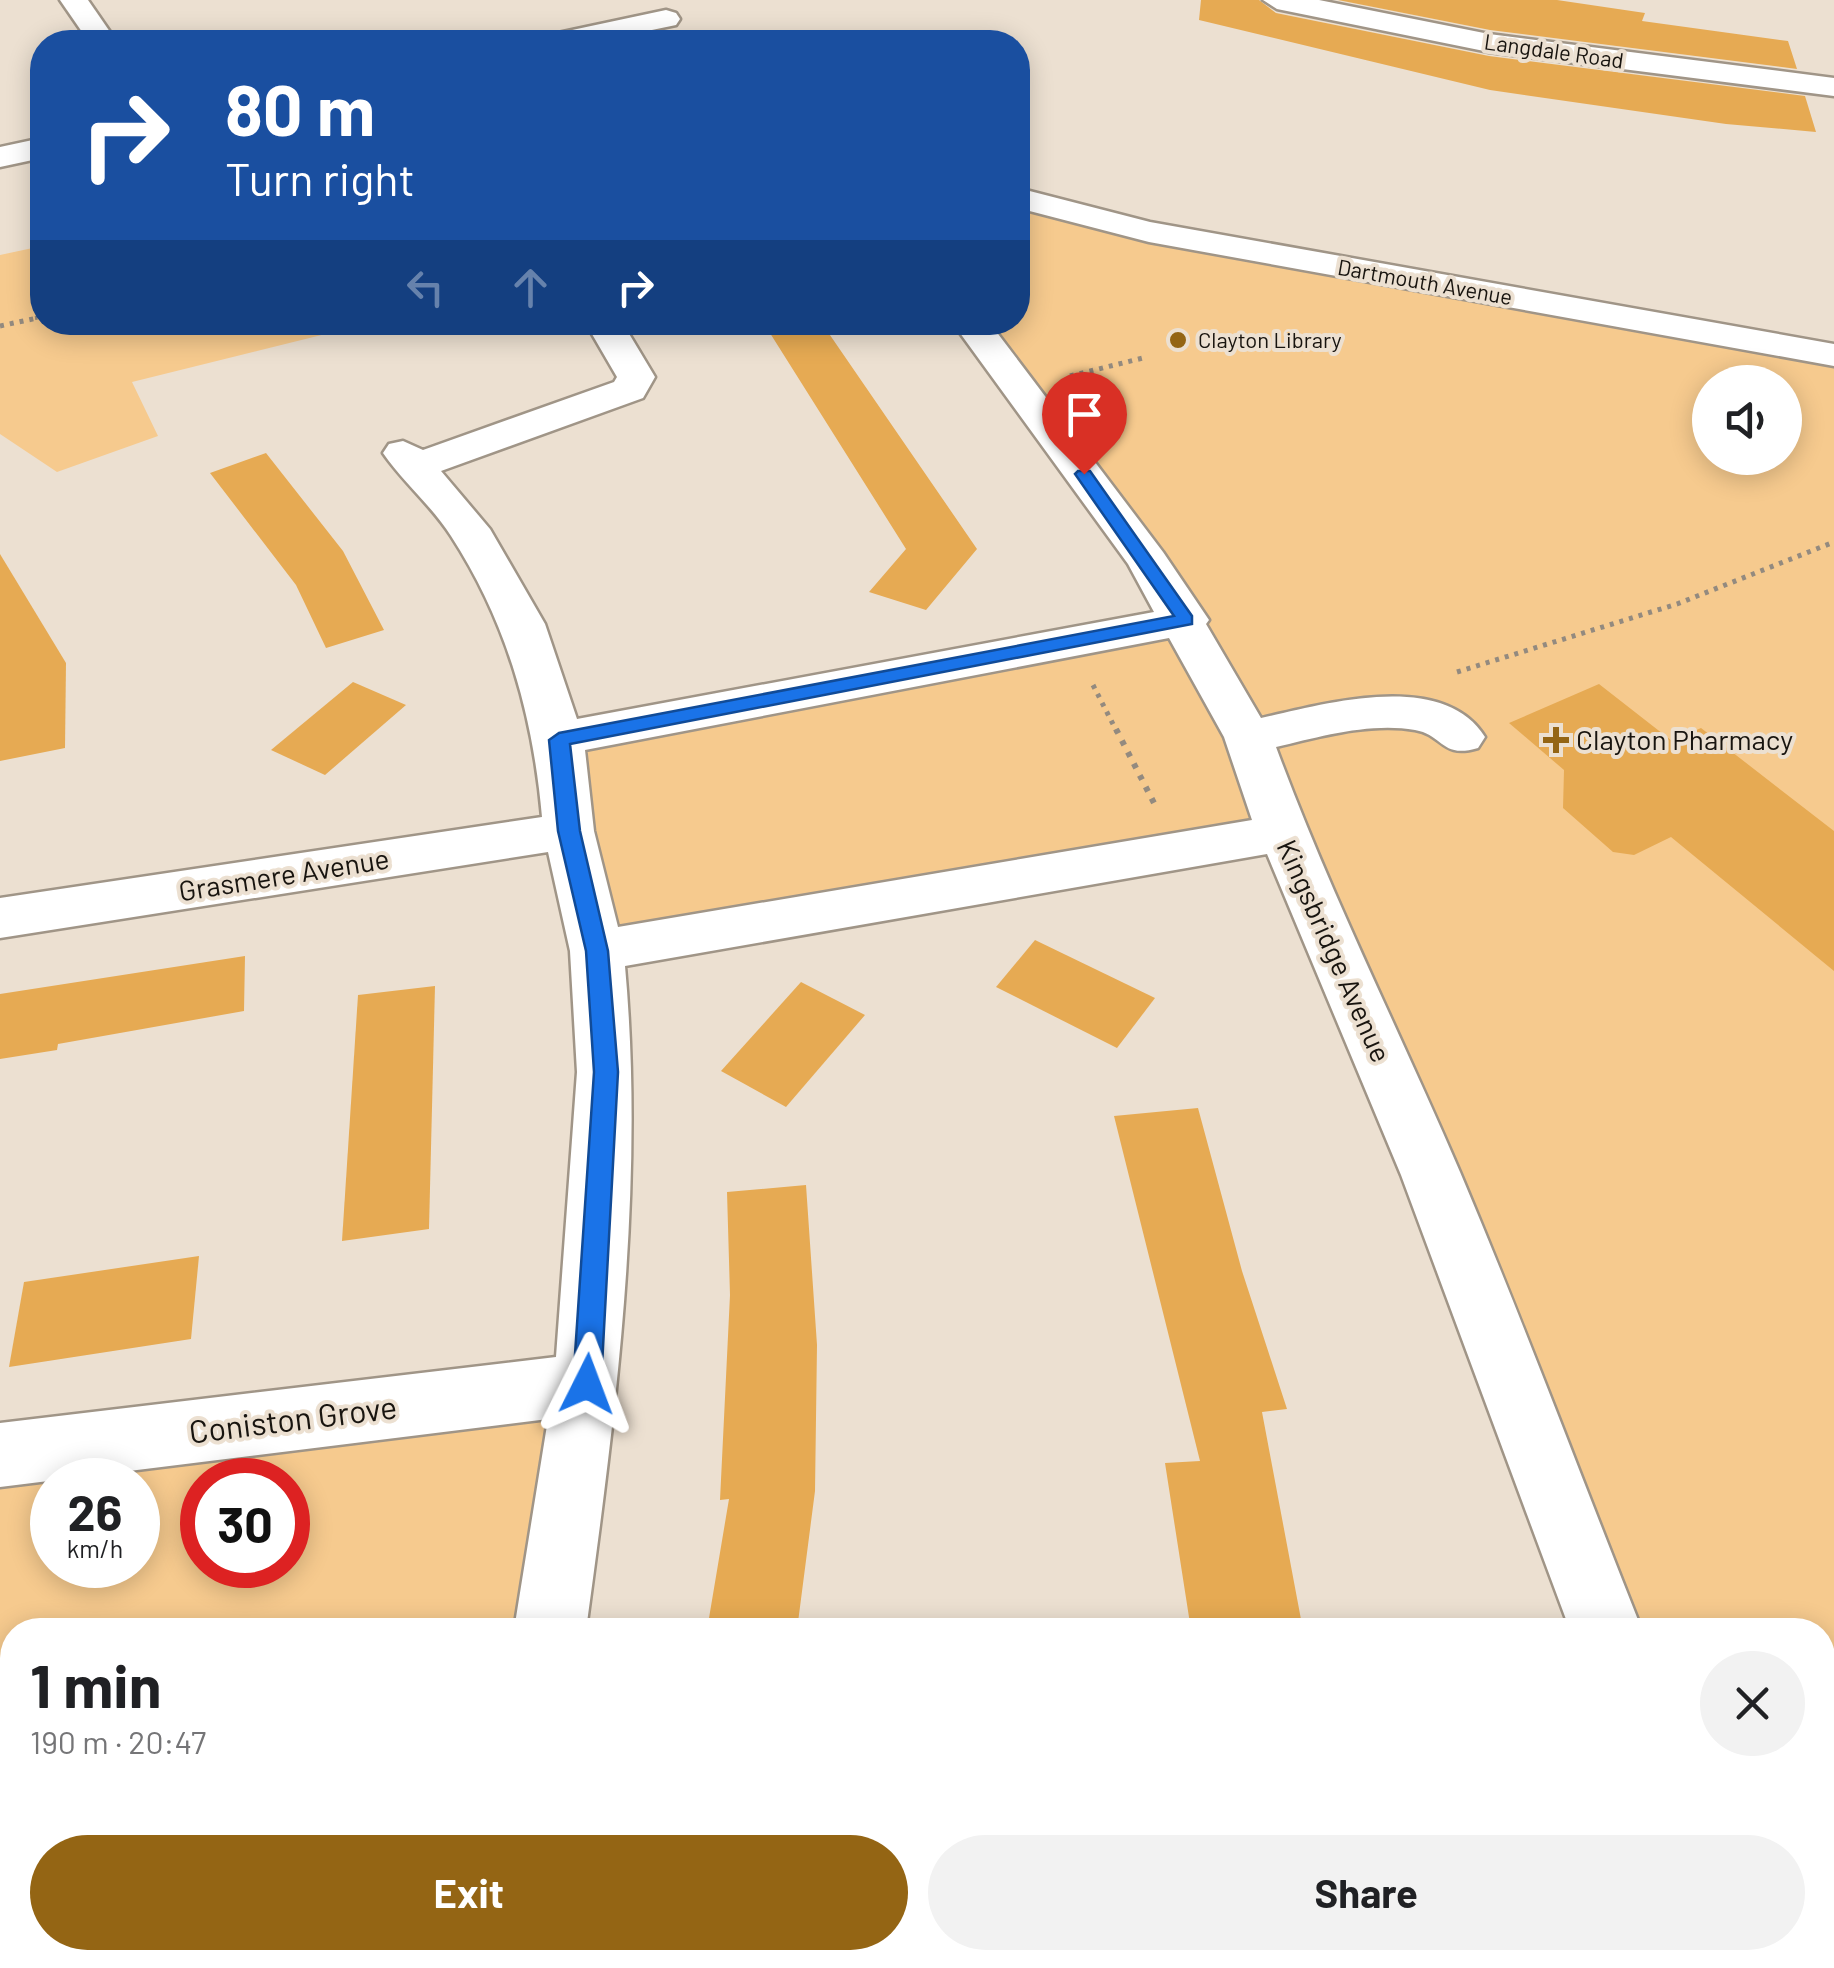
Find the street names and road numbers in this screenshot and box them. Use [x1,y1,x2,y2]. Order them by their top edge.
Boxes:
street label: Langdale Road [1483,27,1625,73]
street label: Dartmouth Avenue [1336,253,1515,309]
street label: Kingsbridge Avenue [1271,834,1399,1067]
street label: Grasmere Avenue [176,841,391,907]
street label: Coniston Grove [186,1386,399,1450]

